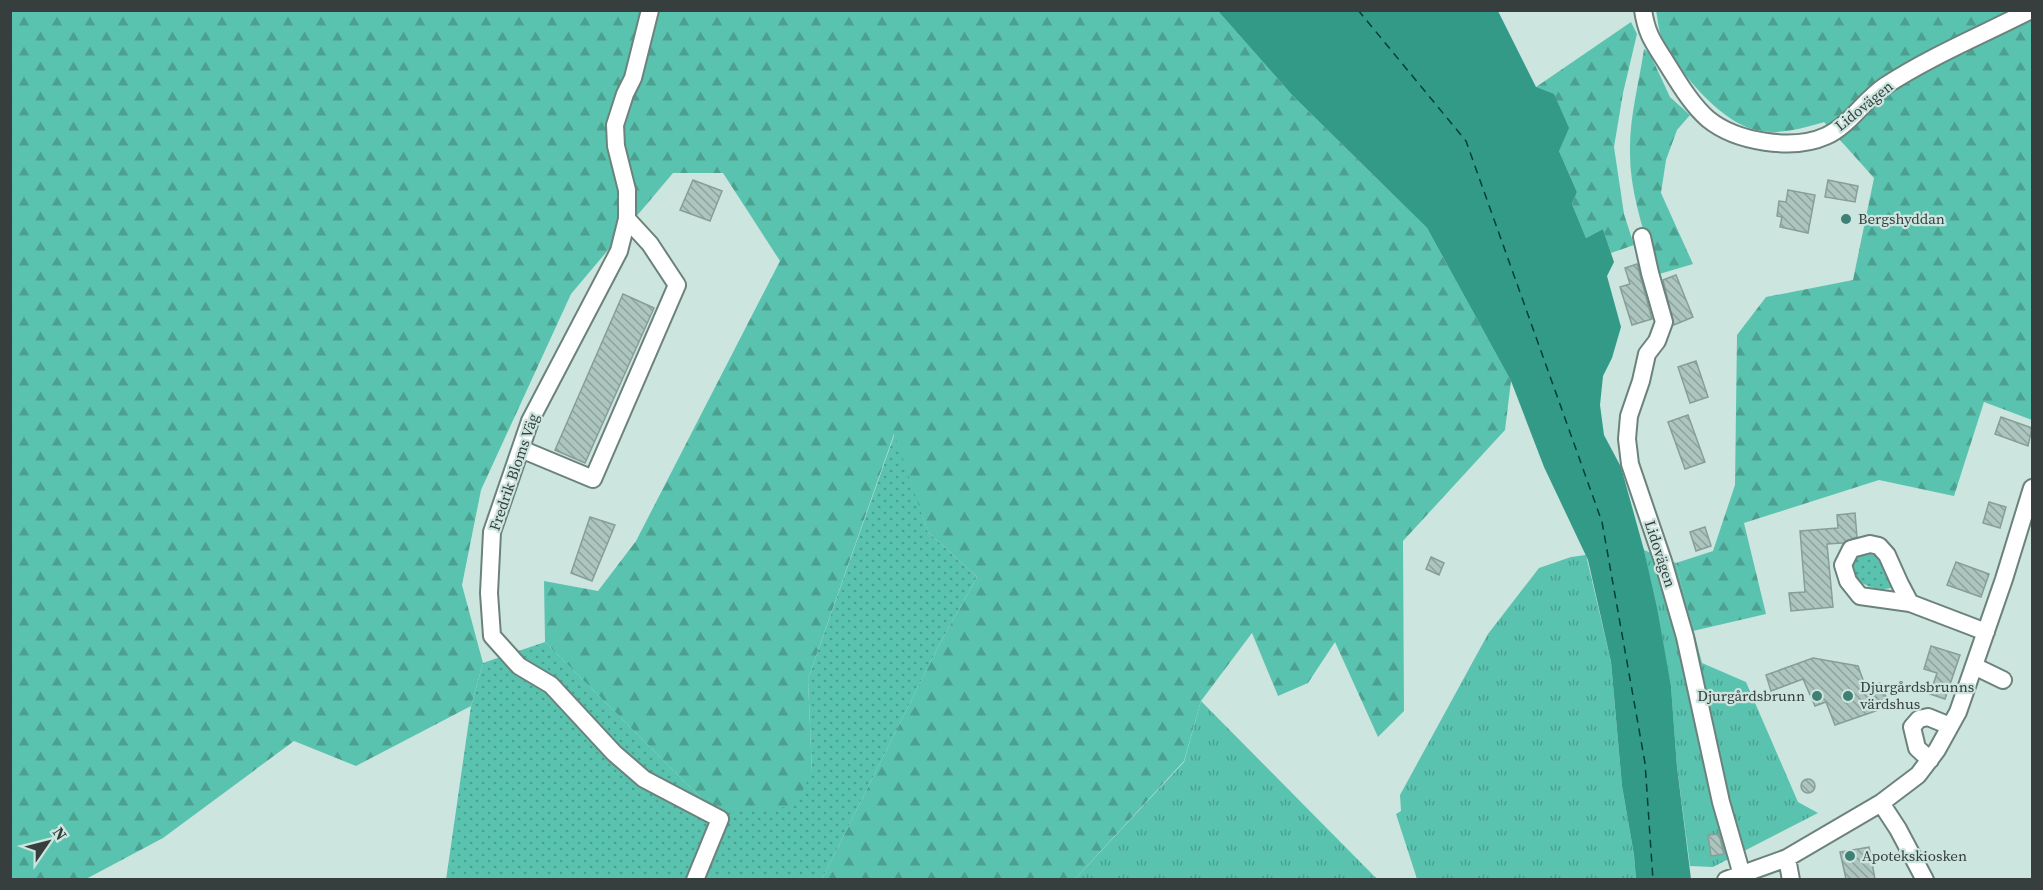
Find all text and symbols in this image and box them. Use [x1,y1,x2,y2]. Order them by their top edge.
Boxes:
street label: Lidovägen [1830,76,1897,136]
place label: Bergshyddan [1858,208,1945,229]
marker: Bergshyddan [1839,212,1853,226]
street label: Fredrik Bloms Väg [484,410,544,533]
street label: Lidovägen [1640,518,1681,590]
place label: Djurgårdsbrunns värdshus [1860,676,1974,714]
place label: Djurgårdsbrunn [1697,685,1805,706]
marker: Djurgårdsbrunn [1810,689,1824,703]
marker: Djurgårdsbrunns värdshus [1841,689,1855,703]
north arrow [18,812,78,872]
text: N [48,822,73,845]
place label: Apotekskiosken [1862,845,1967,866]
marker: Apotekskiosken [1843,849,1857,863]

